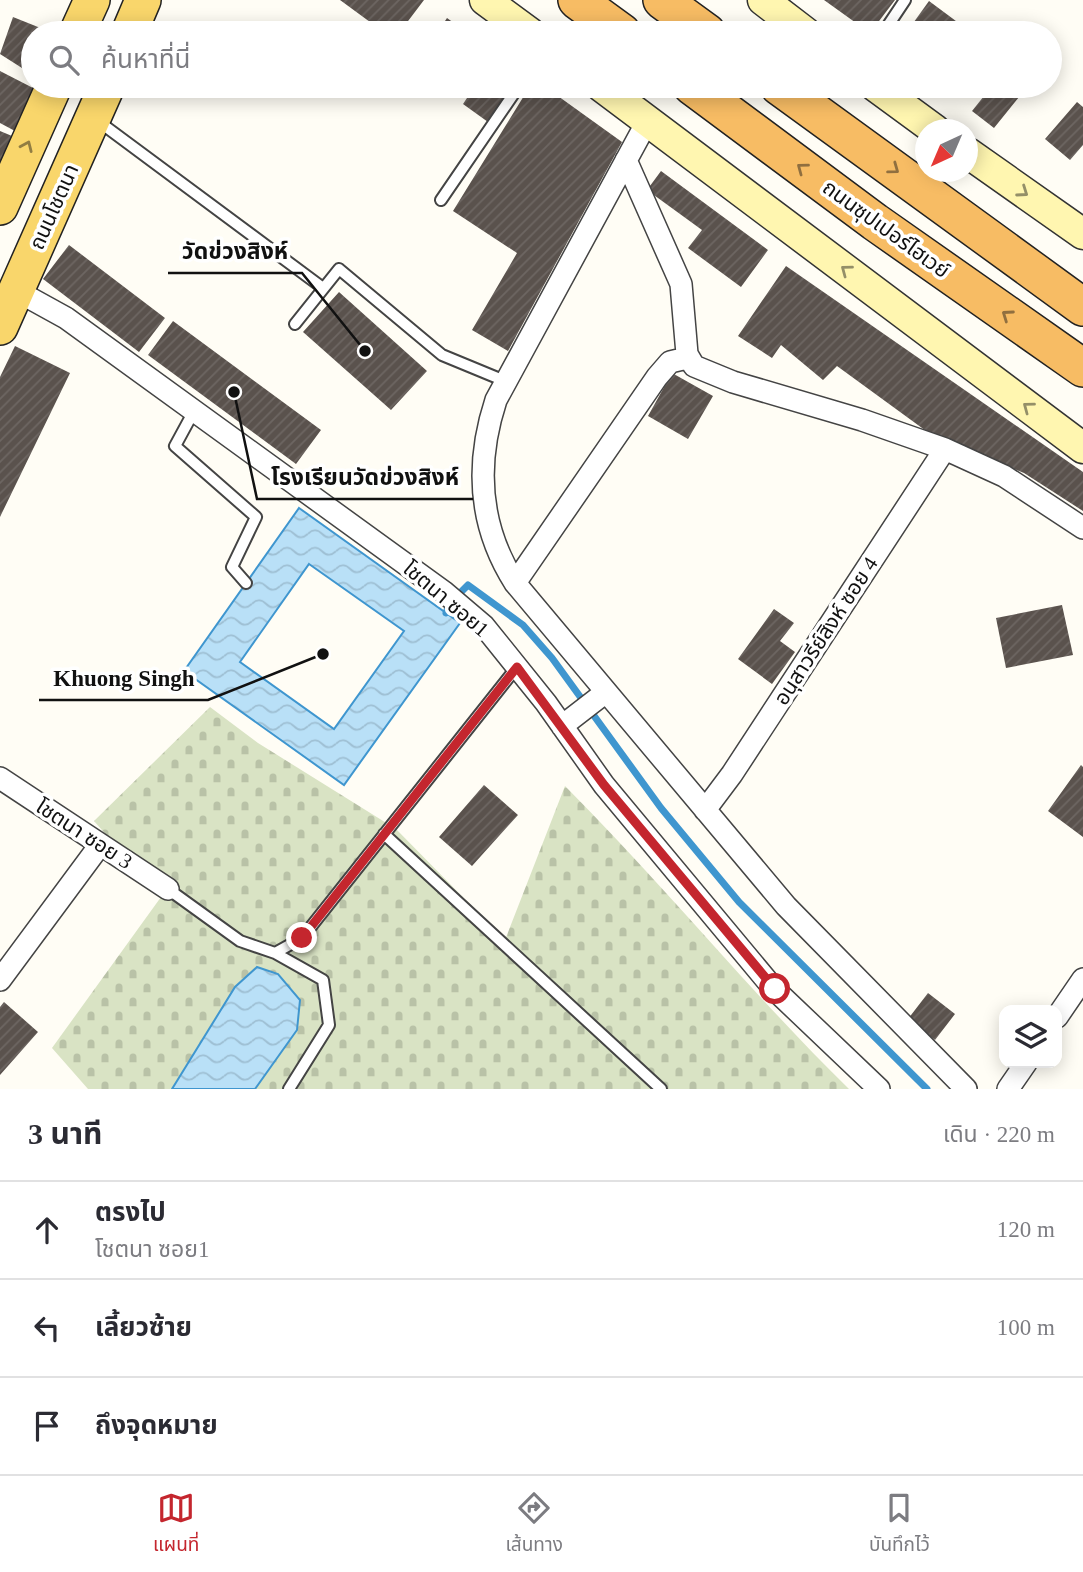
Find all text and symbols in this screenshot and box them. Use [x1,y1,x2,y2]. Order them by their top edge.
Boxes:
search box [21,21,1062,98]
icon: search [45,41,83,79]
text: ค้นหาที่นี่ [101,45,191,74]
north arrow [915,119,978,182]
one-way arrow [19,141,33,153]
street label: ถนนโชตนา [25,161,83,253]
one-way arrow [886,161,899,173]
one-way arrow [797,164,810,176]
street label: ถนนซุปเปอร์ไฮเวย์ [817,175,954,284]
one-way arrow [1015,184,1028,196]
callout: วัดข่วงสิงห์ [168,229,302,273]
text: วัดข่วงสิงห์ [182,239,288,264]
one-way arrow [842,266,854,278]
one-way arrow [1002,311,1015,323]
one-way arrow [1023,403,1036,415]
callout: โรงเรียนวัดข่วงสิงห์ [257,455,473,499]
text: โรงเรียนวัดข่วงสิงห์ [271,465,459,490]
street label: อนุสาวรีย์สิงห์ ซอย 4 [769,552,884,710]
street label: โชตนา ซอย1 [398,556,494,642]
callout: Khuong Singh [39,656,208,700]
text: Khuong Singh [53,666,195,691]
street label: โชตนา ซอย 3 [31,794,137,874]
route end [286,922,317,953]
route start [759,973,790,1004]
map controls [999,1005,1062,1068]
button: layers [999,1005,1062,1068]
text: 3 นาที [28,1117,102,1150]
text: เดิน · 220 m [943,1122,1055,1147]
text: ตรงไป [95,1198,166,1227]
icon: ahead [28,1211,66,1249]
text: 120 m [997,1217,1055,1242]
text: โชตนา ซอย1 [95,1237,209,1262]
icon: left [28,1309,66,1347]
text: เลี้ยวซ้าย [95,1313,192,1342]
text: 100 m [997,1315,1055,1340]
icon: arrive [28,1407,66,1445]
text: ถึงจุดหมาย [95,1411,218,1440]
tab: แผนที่ [153,1489,199,1560]
tab: เส้นทาง [505,1489,563,1560]
tab: บันทึกไว้ [869,1489,930,1560]

